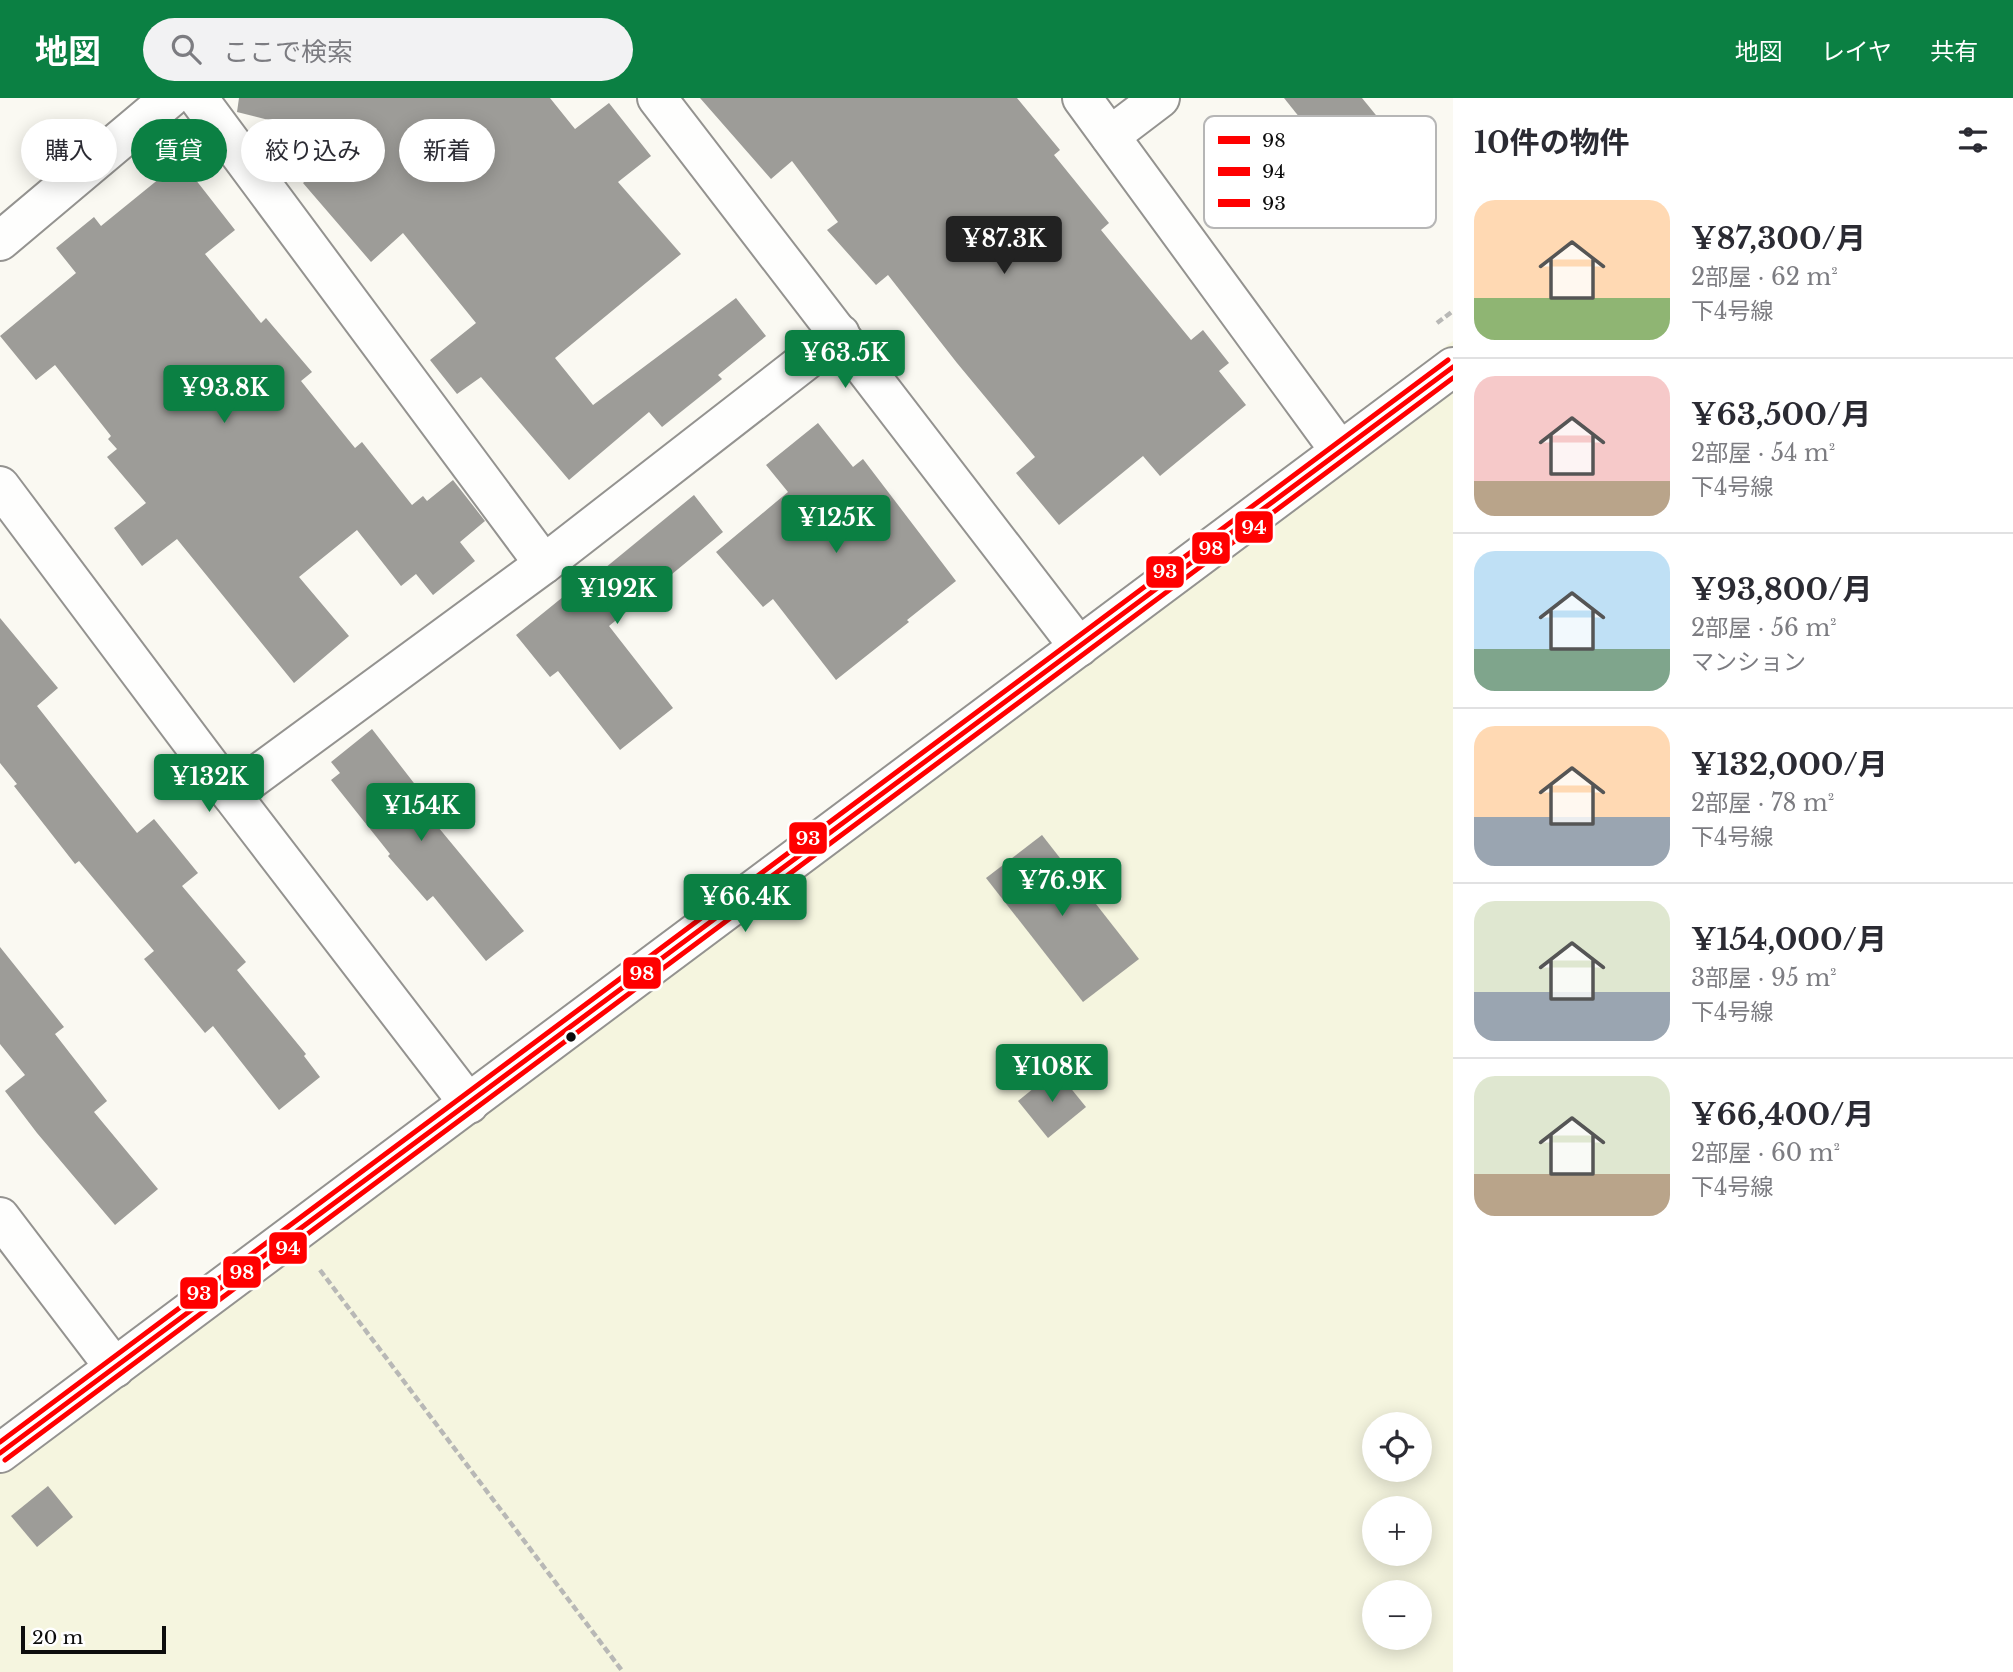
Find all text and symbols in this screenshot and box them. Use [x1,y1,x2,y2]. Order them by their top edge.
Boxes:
search box [143,18,633,81]
icon: search [167,30,205,68]
text: 地図 [35,31,101,72]
text: ここで検索 [223,36,353,68]
text: 地図 [1735,37,1783,66]
text: レイヤ [1821,37,1892,66]
text: 共有 [1930,37,1978,66]
legend [1204,116,1436,228]
chip: 購入 [21,119,117,182]
chip: 賃貸 [131,119,227,182]
chip: 絞り込み [241,119,385,182]
chip: 新着 [399,119,495,182]
icon: filters [1954,121,1992,159]
text: 10件の物件 [1474,124,1630,161]
text: 98 [1262,129,1286,152]
text: 94 [1262,160,1285,183]
text: 93 [1262,192,1286,215]
pin: ¥87.3K [947,216,1061,276]
text: ¥87,300/月 [1691,220,1866,257]
text: ¥87.3K [962,225,1046,253]
icon: home [1530,228,1614,312]
text: 2部屋 · 62 m² [1691,263,1838,291]
text: 下4号線 [1691,297,1773,325]
pin: ¥63.5K [788,330,902,390]
text: ¥63.5K [801,339,889,367]
pin: ¥93.8K [167,366,281,425]
text: ¥93.8K [179,374,269,402]
text: ¥63,500/月 [1691,396,1871,433]
icon: home [1530,404,1614,488]
text: 2部屋 · 54 m² [1691,439,1835,467]
text: 下4号線 [1691,473,1773,501]
pin: ¥125K [787,496,885,555]
text: ¥125K [797,504,875,532]
line badge: 94 [1234,510,1274,544]
text: 94 [1241,516,1267,539]
line badge: 98 [1191,531,1231,565]
text: 98 [1199,537,1223,560]
line badge: 93 [1145,555,1185,589]
text: 93 [1153,560,1177,583]
pin: ¥192K [568,566,666,626]
text: ¥93,800/月 [1691,571,1872,608]
text: ¥192K [578,575,656,603]
icon: home [1530,579,1614,663]
text: 2部屋 · 56 m² [1691,614,1837,642]
text: マンション [1691,648,1806,676]
text: ¥132,000/月 [1691,746,1888,783]
pin: ¥132K [160,754,258,814]
icon: home [1530,754,1614,838]
text: ¥132K [170,763,248,791]
pin: ¥154K [372,784,470,843]
text: 2部屋 · 78 m² [1691,789,1834,817]
text: ¥154K [382,792,460,820]
line badge: 93 [788,821,828,855]
text: 下4号線 [1691,823,1773,851]
text: 93 [796,827,820,850]
pin: ¥76.9K [1005,858,1119,918]
text: ¥76.9K [1018,867,1106,895]
pin: ¥66.4K [688,874,802,934]
text: ¥66.4K [700,883,790,911]
text: ¥154,000/月 [1691,921,1887,958]
icon: home [1530,929,1614,1013]
line badge: 98 [622,956,662,990]
text: 98 [630,962,654,985]
text: 3部屋 · 95 m² [1691,964,1837,992]
text: 下4号線 [1691,998,1773,1026]
unlabelled marker [564,1030,578,1044]
pin: ¥108K [1003,1044,1101,1104]
text: ¥108K [1012,1053,1092,1081]
text: ¥66,400/月 [1691,1096,1874,1133]
icon: home [1530,1104,1614,1188]
text: 2部屋 · 60 m² [1691,1139,1840,1167]
text: 下4号線 [1691,1173,1773,1201]
line badge: 94 [268,1231,308,1265]
text: 94 [275,1237,301,1260]
line badge: 98 [222,1255,262,1289]
text: 98 [230,1261,254,1284]
line badge: 93 [179,1276,219,1310]
text: 93 [187,1282,211,1305]
map controls [1362,1412,1432,1650]
button: locate [1362,1412,1432,1482]
button: + [1362,1496,1432,1566]
button: − [1362,1580,1432,1650]
scale bar [21,1623,166,1655]
text: 20 m [32,1626,83,1649]

